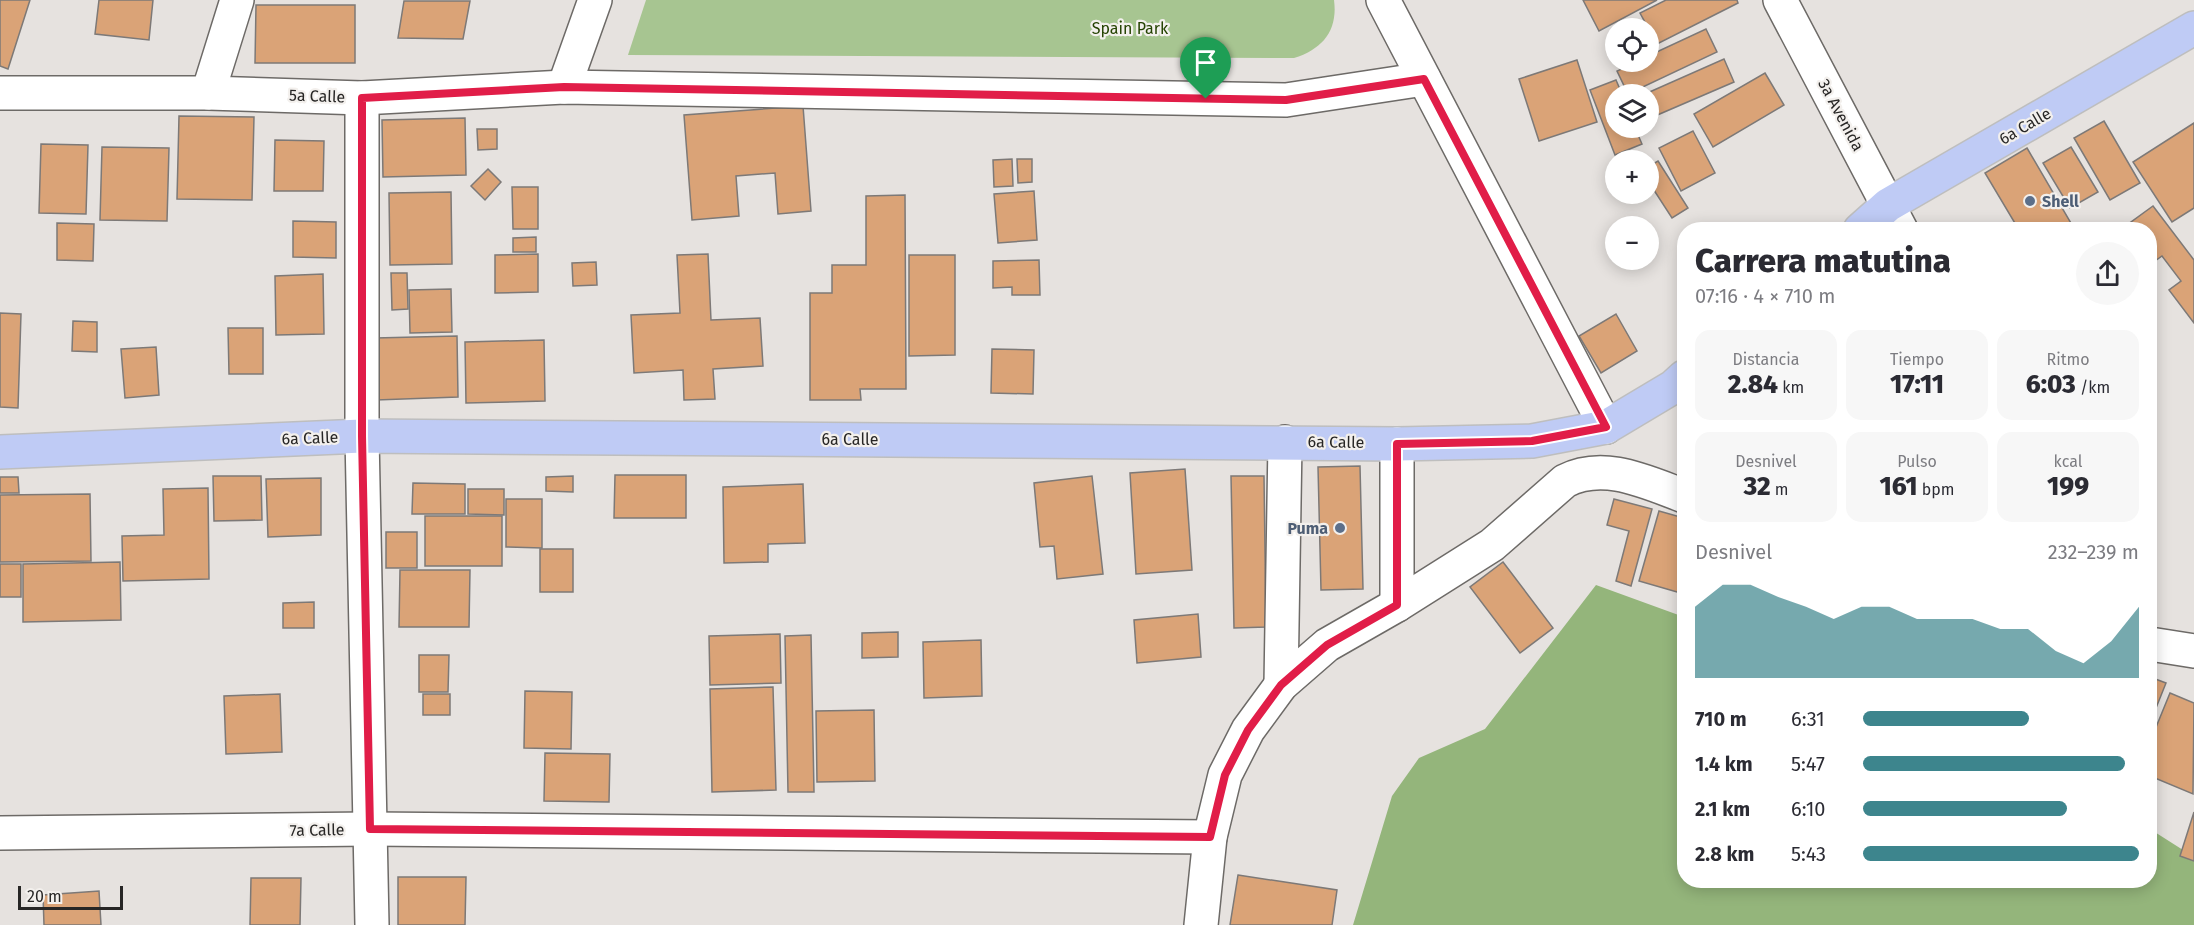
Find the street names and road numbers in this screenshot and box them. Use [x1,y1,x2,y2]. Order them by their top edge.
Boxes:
street label: 3a Avenida [1814,76,1868,154]
street label: 5a Calle [289,86,345,106]
street label: 6a Calle [1996,104,2054,148]
street label: 6a Calle [281,428,339,448]
street label: 6a Calle [822,430,878,449]
street label: 6a Calle [1307,432,1365,452]
street label: 7a Calle [289,820,345,840]

